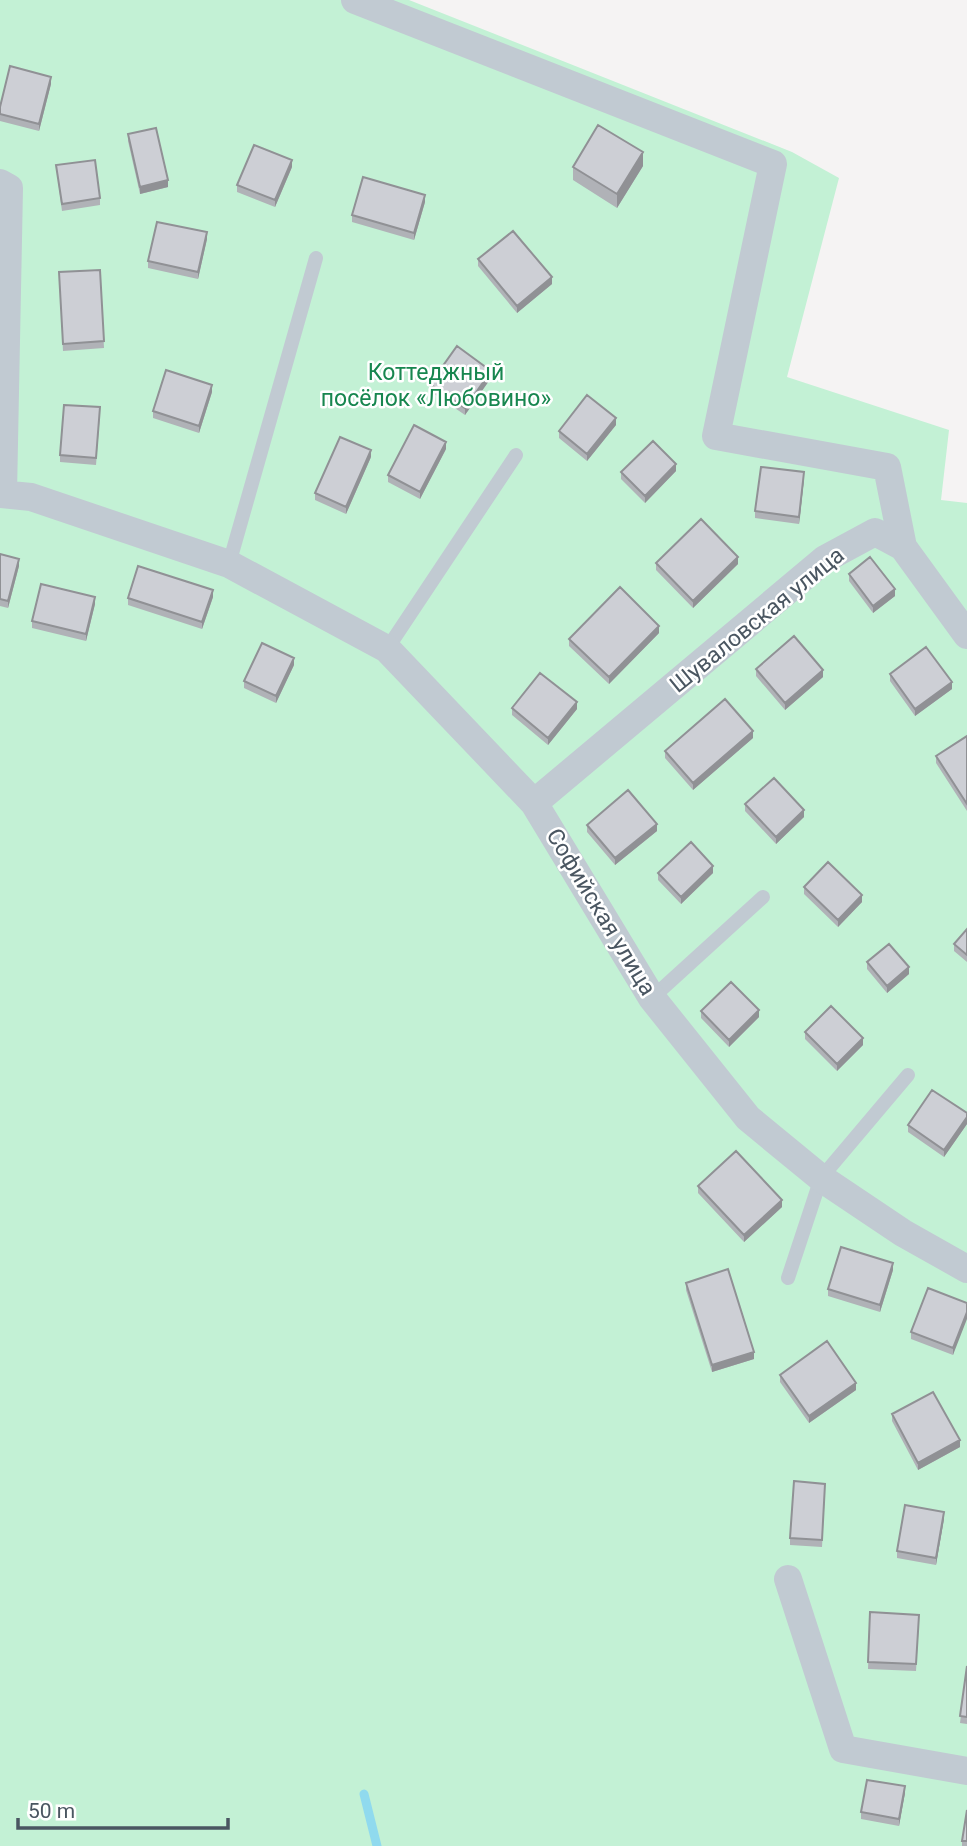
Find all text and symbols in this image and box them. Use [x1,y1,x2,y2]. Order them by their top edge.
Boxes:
park label: Коттеджный посёлок «Любовино» [321,359,551,412]
street label: Шуваловская улица [664,541,850,699]
street label: Софийская улица [541,824,661,1000]
scale bar [18,1786,228,1830]
text: 50 m [28,1799,75,1823]

